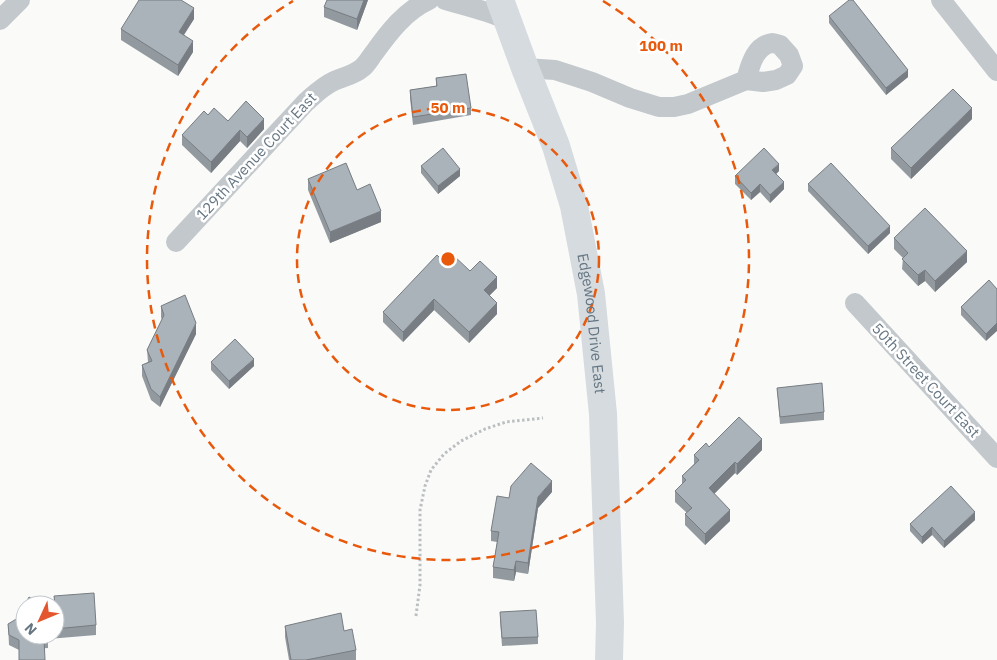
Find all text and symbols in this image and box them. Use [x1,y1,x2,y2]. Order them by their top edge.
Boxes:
text: 100 m [639,36,683,55]
street label: 129th Avenue Court East [192,88,320,224]
text: 50 m [431,98,465,117]
centre of rings [439,250,457,268]
street label: Edgewood Drive East [574,252,610,395]
street label: 50th Street Court East [868,319,984,441]
north arrow [15,595,65,645]
text: N [21,619,41,639]

